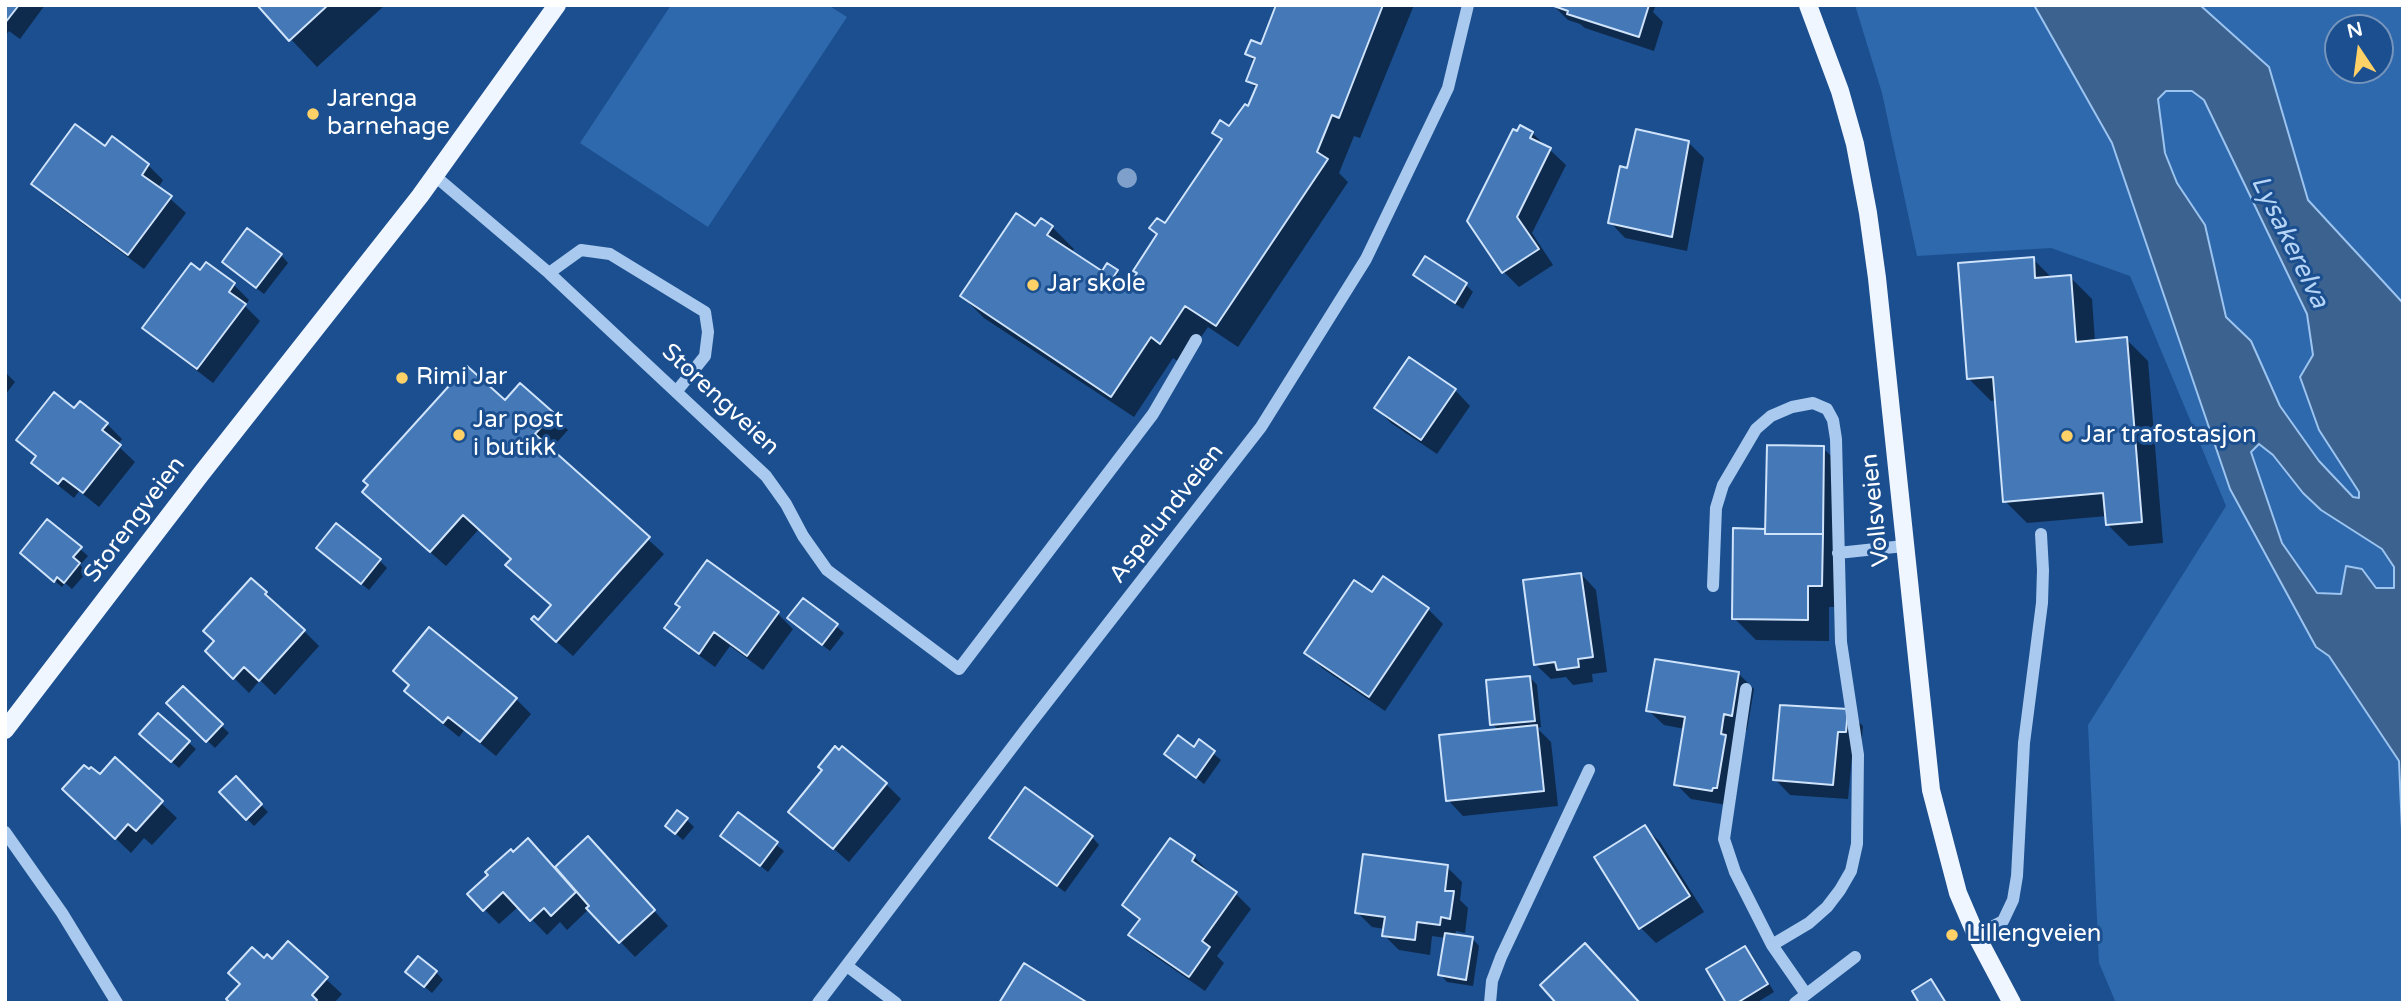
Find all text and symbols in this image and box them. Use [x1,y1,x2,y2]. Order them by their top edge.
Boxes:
north arrow [2324,14,2394,84]
text: N [2345,18,2365,43]
place label: Jarenga barnehage [327,86,450,142]
marker: Jarenga barnehage [305,106,321,122]
water label: Lysakerelva [2243,171,2335,313]
place label: Jar skole [1047,271,1146,299]
marker: Jar skole [1025,277,1041,293]
street label: Storengveien [655,338,785,462]
place label: Rimi Jar [416,364,507,392]
marker: Rimi Jar [394,370,410,386]
place label: Jar post i butikk [473,407,563,463]
place label: Jar trafostasjon [2081,422,2257,450]
marker: Jar post i butikk [451,427,467,443]
marker: Jar trafostasjon [2059,428,2075,444]
street label: Aspelundveien [1104,439,1230,589]
street label: Storengveien [78,451,192,589]
street label: Vollsveien [1856,452,1896,568]
place label: Lillengveien [1966,921,2101,949]
marker: Lillengveien [1944,927,1960,943]

